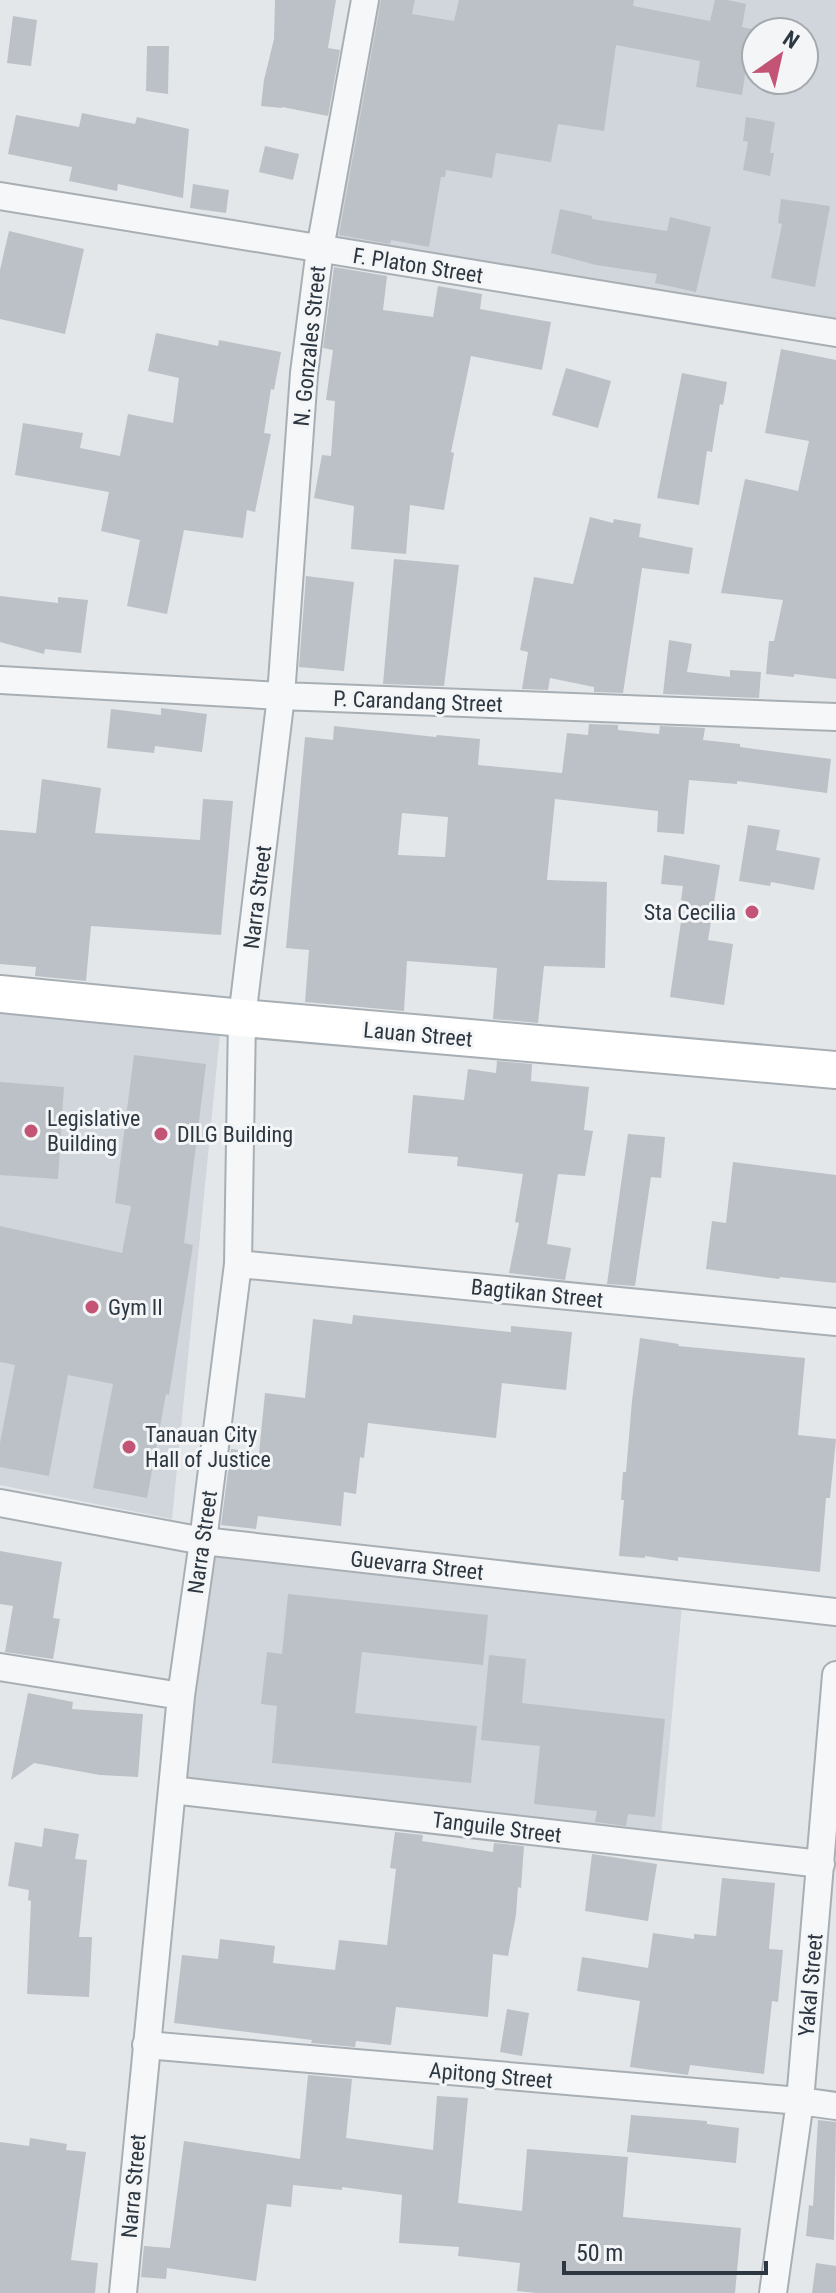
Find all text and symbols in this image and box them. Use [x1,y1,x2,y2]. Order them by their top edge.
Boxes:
north arrow [740,16,820,96]
text: N [778,26,803,54]
street label: F. Platon Street [351,243,485,288]
street label: N. Gonzales Street [289,265,330,428]
street label: P. Carandang Street [333,686,503,717]
street label: Narra Street [239,844,276,950]
place label: Sta Cecilia [644,900,736,925]
marker: Sta Cecilia [743,903,761,921]
street label: Lauan Street [362,1017,474,1052]
place label: Legislative Building [47,1106,140,1156]
marker: Legislative Building [22,1122,40,1140]
place label: DILG Building [177,1122,293,1147]
marker: DILG Building [152,1125,170,1143]
street label: Bagtikan Street [470,1274,604,1313]
place label: Gym II [108,1295,163,1320]
marker: Gym II [83,1298,101,1316]
place label: Tanauan City Hall of Justice [145,1422,271,1472]
marker: Tanauan City Hall of Justice [120,1438,138,1456]
street label: Narra Street [183,1489,222,1595]
street label: Guevarra Street [349,1546,485,1585]
street label: Tanguile Street [431,1807,563,1848]
street label: Yakal Street [794,1932,827,2038]
street label: Apitong Street [428,2058,554,2093]
street label: Narra Street [117,2133,150,2239]
scale bar [564,2225,766,2275]
text: 50 m [576,2239,623,2267]

